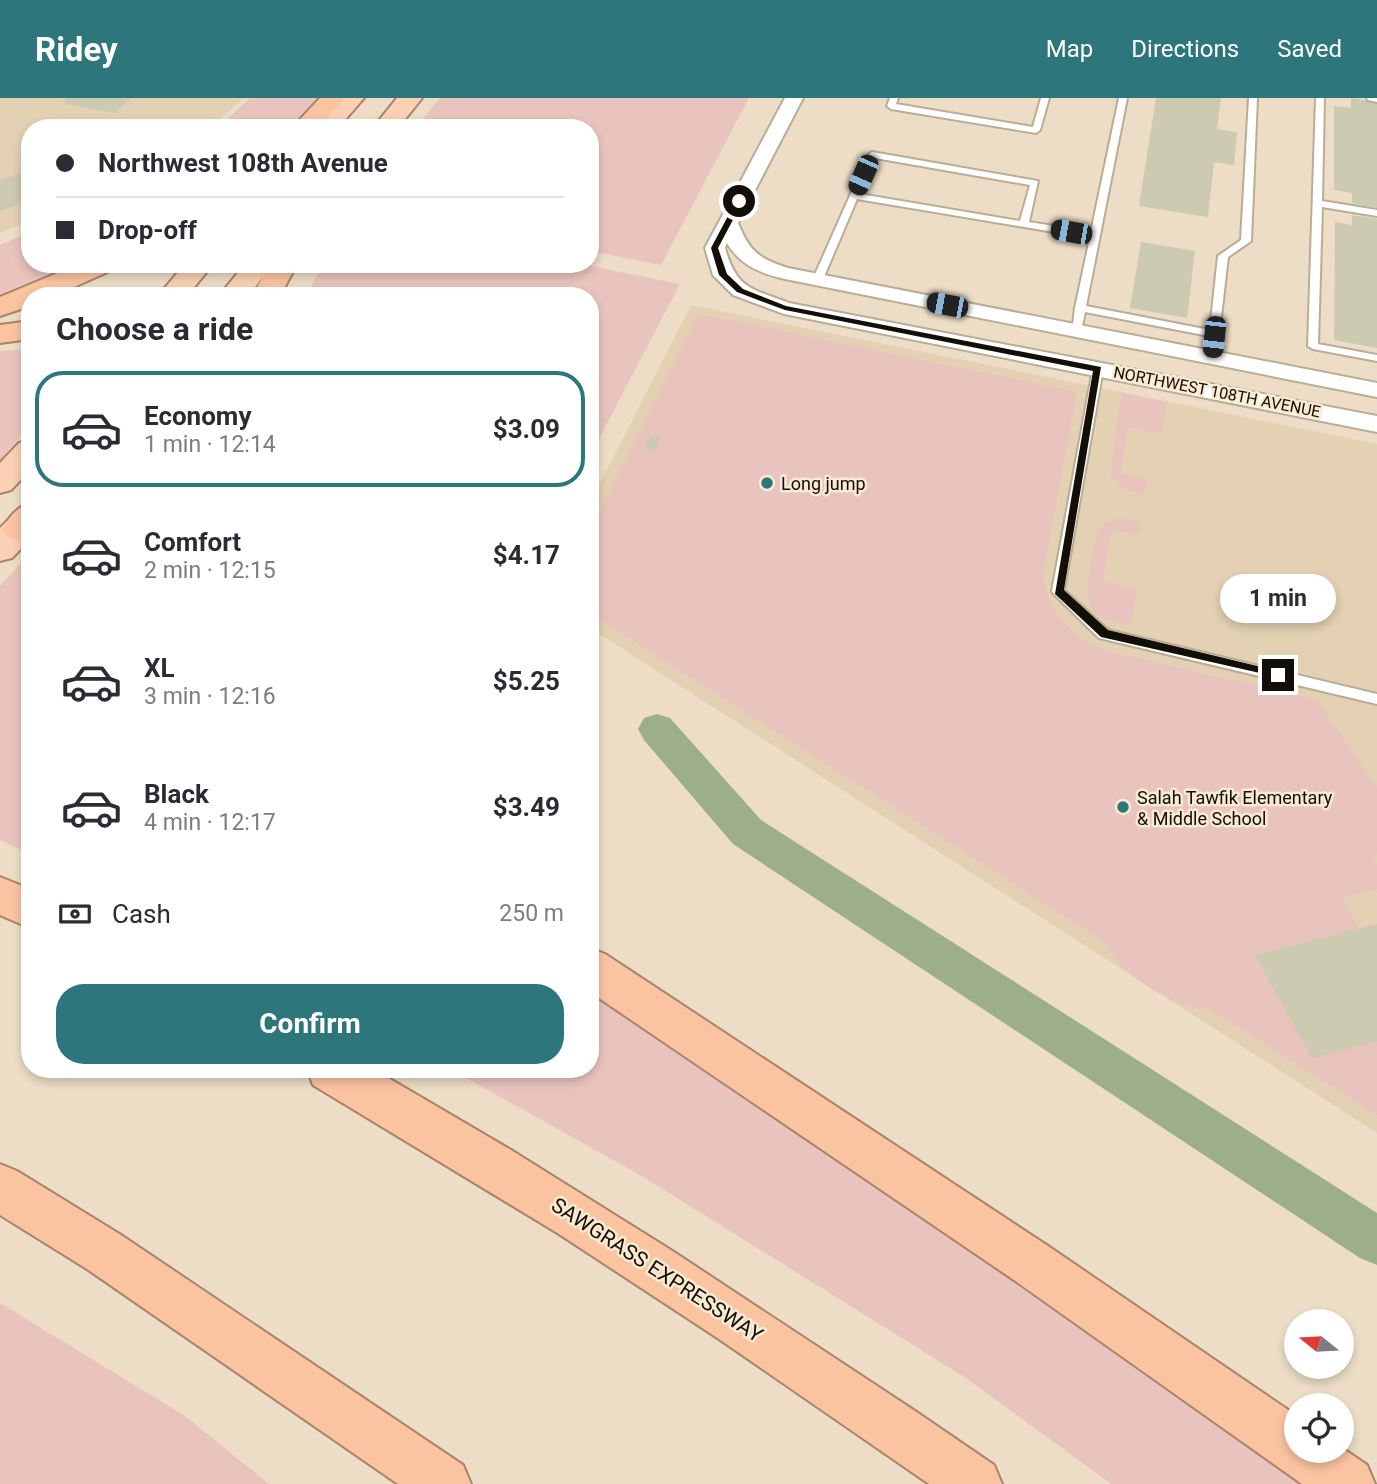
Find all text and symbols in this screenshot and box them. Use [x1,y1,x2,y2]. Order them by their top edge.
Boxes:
text: Ridey [35,30,118,69]
text: Map [1046,35,1093,63]
text: Directions [1131,35,1239,63]
text: Saved [1277,35,1342,63]
text: Northwest 108th Avenue [98,148,388,178]
car [845,152,882,198]
route start [723,185,755,217]
text: Drop-off [98,215,197,245]
car [1049,218,1094,246]
car [925,291,970,319]
text: Choose a ride [56,310,253,348]
car [1202,315,1227,359]
street label: NORTHWEST 108TH AVENUE [1112,363,1322,421]
icon: car [60,398,123,461]
text: Economy [144,401,251,431]
text: $3.09 [493,414,560,444]
text: 1 min · 12:14 [144,431,276,458]
place label: Long jump [781,473,866,494]
marker: Long jump [759,475,775,491]
icon: car [60,524,123,587]
text: Comfort [144,527,241,557]
text: $4.17 [493,540,560,570]
text: 2 min · 12:15 [144,557,276,584]
callout: 1 min [1220,574,1336,622]
text: 1 min [1249,585,1307,612]
icon: car [60,650,123,713]
text: XL [144,653,175,683]
route end [1262,659,1294,691]
text: $5.25 [493,666,560,696]
text: 3 min · 12:16 [144,683,276,710]
icon: car [60,776,123,839]
text: Black [144,779,209,809]
place label: Salah Tawfik Elementary & Middle School [1137,787,1333,829]
text: $3.49 [493,792,560,822]
marker: Salah Tawfik Elementary & Middle School [1115,799,1131,815]
text: 4 min · 12:17 [144,809,276,836]
icon: cash [56,895,94,933]
text: Cash [112,899,171,929]
text: 250 m [499,900,564,927]
button: Confirm [56,984,564,1064]
street label: SAWGRASS EXPRESSWAY [547,1193,767,1348]
north arrow [1284,1309,1354,1379]
map controls [1284,1309,1354,1463]
button: locate [1284,1393,1354,1463]

